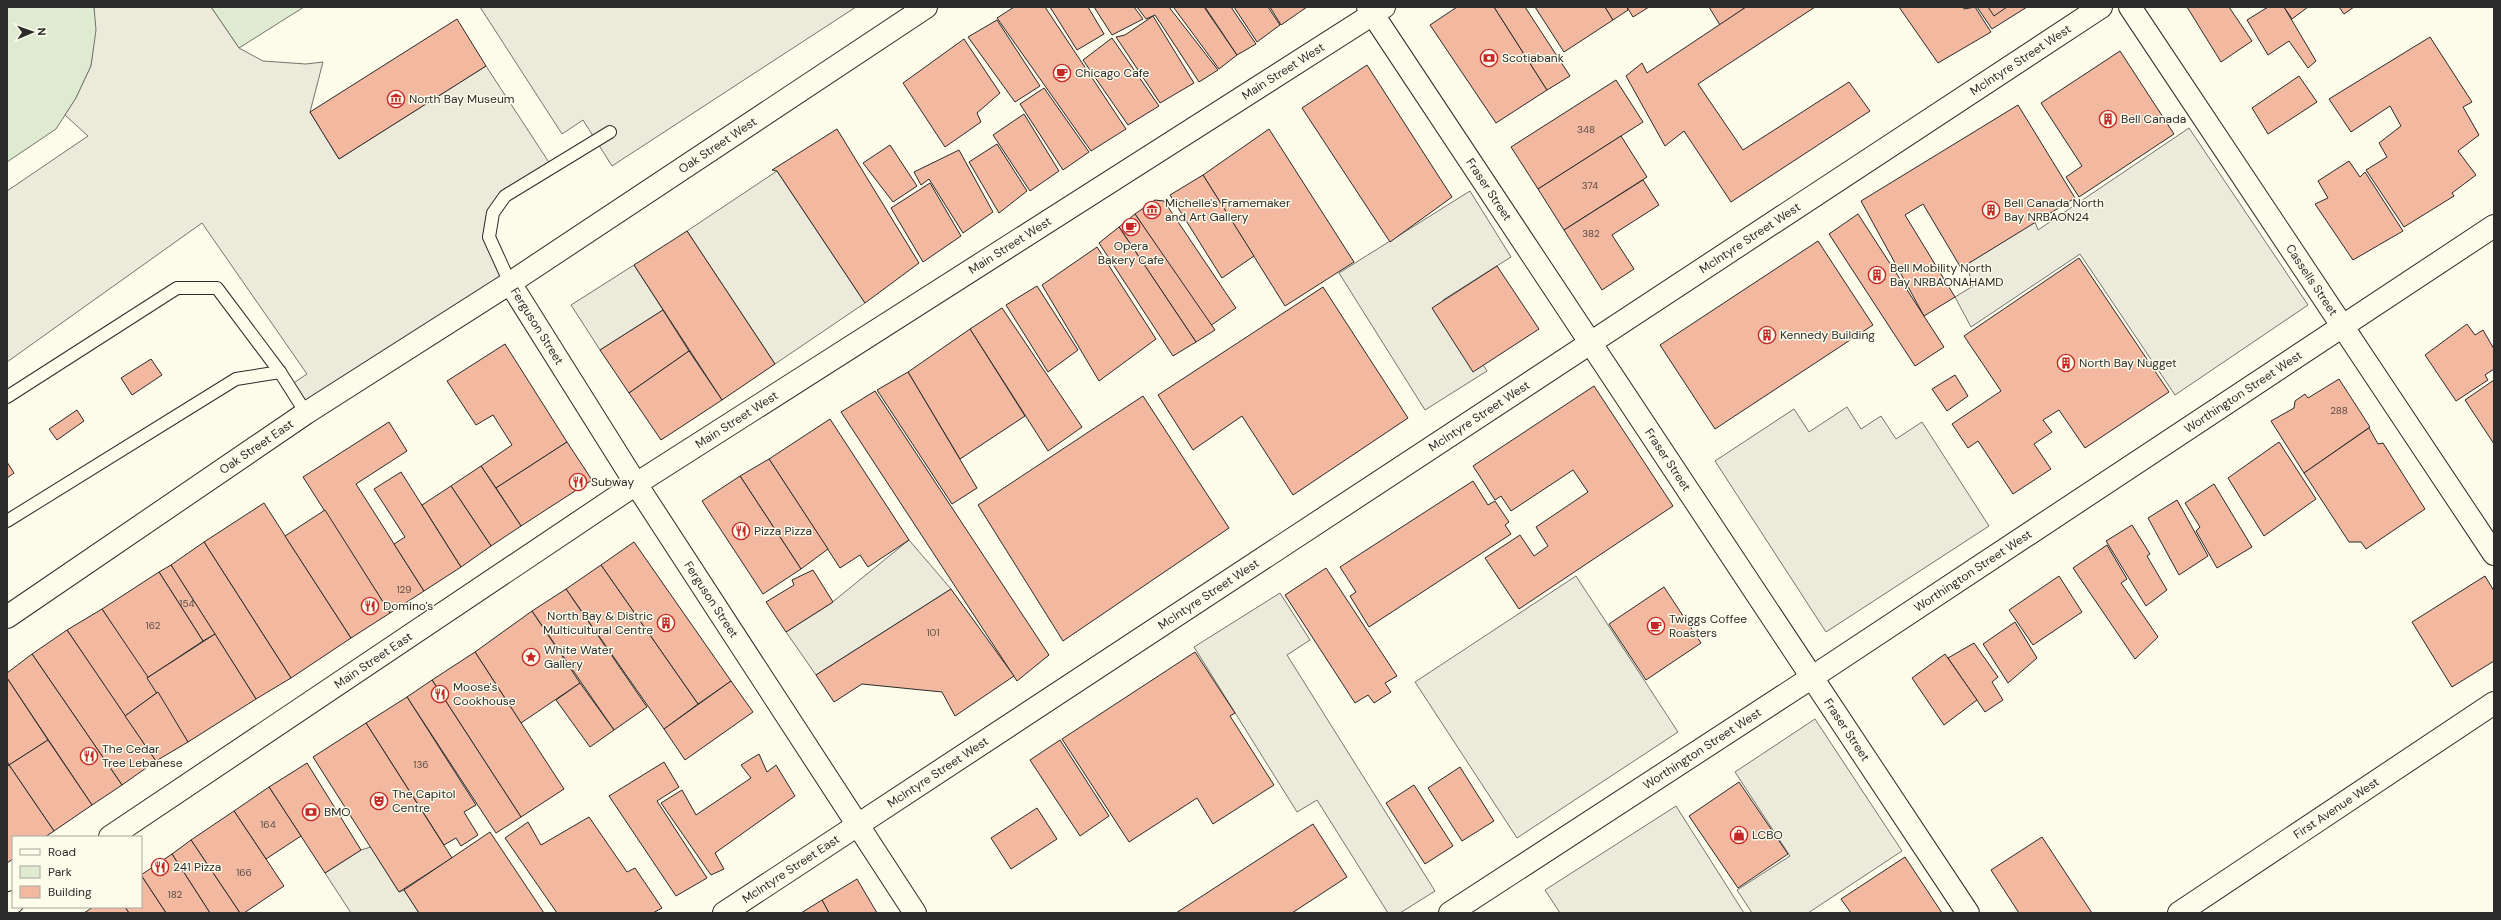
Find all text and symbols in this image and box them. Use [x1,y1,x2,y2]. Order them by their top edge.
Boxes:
north arrow [12,12,52,52]
street label: McIntyre Street West [1967,21,2074,99]
text: N [35,27,49,36]
street label: Main Street West [1239,39,1328,104]
bank icon: Scotiabank [1479,48,1499,68]
place label: Scotiabank [1502,50,1564,66]
cafe icon: Chicago Cafe [1052,63,1072,83]
place label: Chicago Cafe [1075,65,1150,81]
museum icon: North Bay Museum [386,89,406,109]
place label: North Bay Museum [409,91,514,107]
building icon: Bell Canada [2098,109,2118,129]
place label: Bell Canada [2121,111,2186,127]
street label: Oak Street West [675,113,760,177]
house number: 348 [1577,123,1595,136]
street label: Fraser Street [1462,155,1516,224]
house number: 374 [1582,179,1598,192]
place label: Michelle's Framemaker and Art Gallery [1165,195,1291,225]
place label: Bell Canada North Bay NRBAON24 [2004,195,2104,225]
street label: McIntyre Street West [1696,199,1804,277]
museum icon: Michelle's Framemaker and Art Gallery [1142,200,1162,220]
building icon: Bell Canada North Bay NRBAON24 [1981,200,2001,220]
street label: Main Street West [966,213,1055,278]
cafe icon: Opera Bakery Cafe [1121,217,1141,237]
house number: 382 [1582,227,1600,240]
place label: Opera Bakery Cafe [1098,238,1164,268]
street label: Cassells Street [2282,241,2341,319]
place label: Bell Mobility North Bay NRBAONAHAMD [1890,260,2004,290]
building icon: Bell Mobility North Bay NRBAONAHAMD [1867,265,1887,285]
street label: Ferguson Street [507,285,567,368]
building icon: Kennedy Building [1757,325,1777,345]
place label: Kennedy Building [1780,327,1875,343]
street label: Worthington Street West [2181,347,2305,437]
building icon: North Bay Nugget [2056,353,2076,373]
place label: North Bay Nugget [2079,355,2177,371]
street label: McIntyre Street West [1426,377,1533,455]
street label: Main Street West [692,387,781,452]
house number: 288 [2330,404,2348,417]
street label: Oak Street East [216,416,297,478]
street label: Fraser Street [1641,425,1695,494]
restaurant icon: Subway [568,472,588,492]
place label: Subway [591,474,634,490]
restaurant icon: Pizza Pizza [731,521,751,541]
place label: Pizza Pizza [754,523,812,539]
street label: Worthington Street West [1911,526,2035,616]
street label: McIntyre Street West [1155,555,1262,633]
street label: Ferguson Street [680,558,742,641]
house number: 129 [396,583,412,596]
restaurant icon: Domino's [360,596,380,616]
house number: 154 [179,597,195,610]
place label: Domino's [383,598,433,614]
place label: North Bay & Distric Multicultural Centre [543,608,653,638]
place label: Twiggs Coffee Roasters [1669,611,1747,641]
building icon: North Bay & Distric Multicultural Centre [656,613,676,633]
cafe icon: Twiggs Coffee Roasters [1646,616,1666,636]
house number: 162 [146,619,161,632]
house number: 101 [926,626,940,639]
street label: Main Street East [331,628,416,692]
place label: White Water Gallery [544,642,614,672]
place icon: White Water Gallery [521,647,541,667]
place label: Moose's Cookhouse [453,679,516,709]
restaurant icon: Moose's Cookhouse [430,684,450,704]
street label: Fraser Street [1820,695,1873,765]
street label: Worthington Street West [1640,704,1765,793]
street label: McIntyre Street West [884,733,992,811]
place label: The Cedar Tree Lebanese [102,741,183,771]
restaurant icon: The Cedar Tree Lebanese [79,746,99,766]
house number: 136 [413,758,429,771]
street label: First Avenue West [2290,774,2382,843]
place label: The Capitol Centre [392,786,456,816]
theatre icon: The Capitol Centre [369,791,389,811]
bank icon: BMO [301,802,321,822]
place label: BMO [324,804,351,820]
house number: 164 [260,818,276,831]
shop icon: LCBO [1729,825,1749,845]
place label: LCBO [1752,827,1783,843]
street label: McIntyre Street East [739,831,843,907]
legend [12,836,142,908]
text: Road [48,844,76,860]
restaurant icon: 241 Pizza [150,857,170,877]
place label: 241 Pizza [173,859,221,875]
text: Park [48,864,72,880]
house number: 166 [236,866,252,879]
text: Building [48,884,92,900]
house number: 182 [168,888,183,901]

